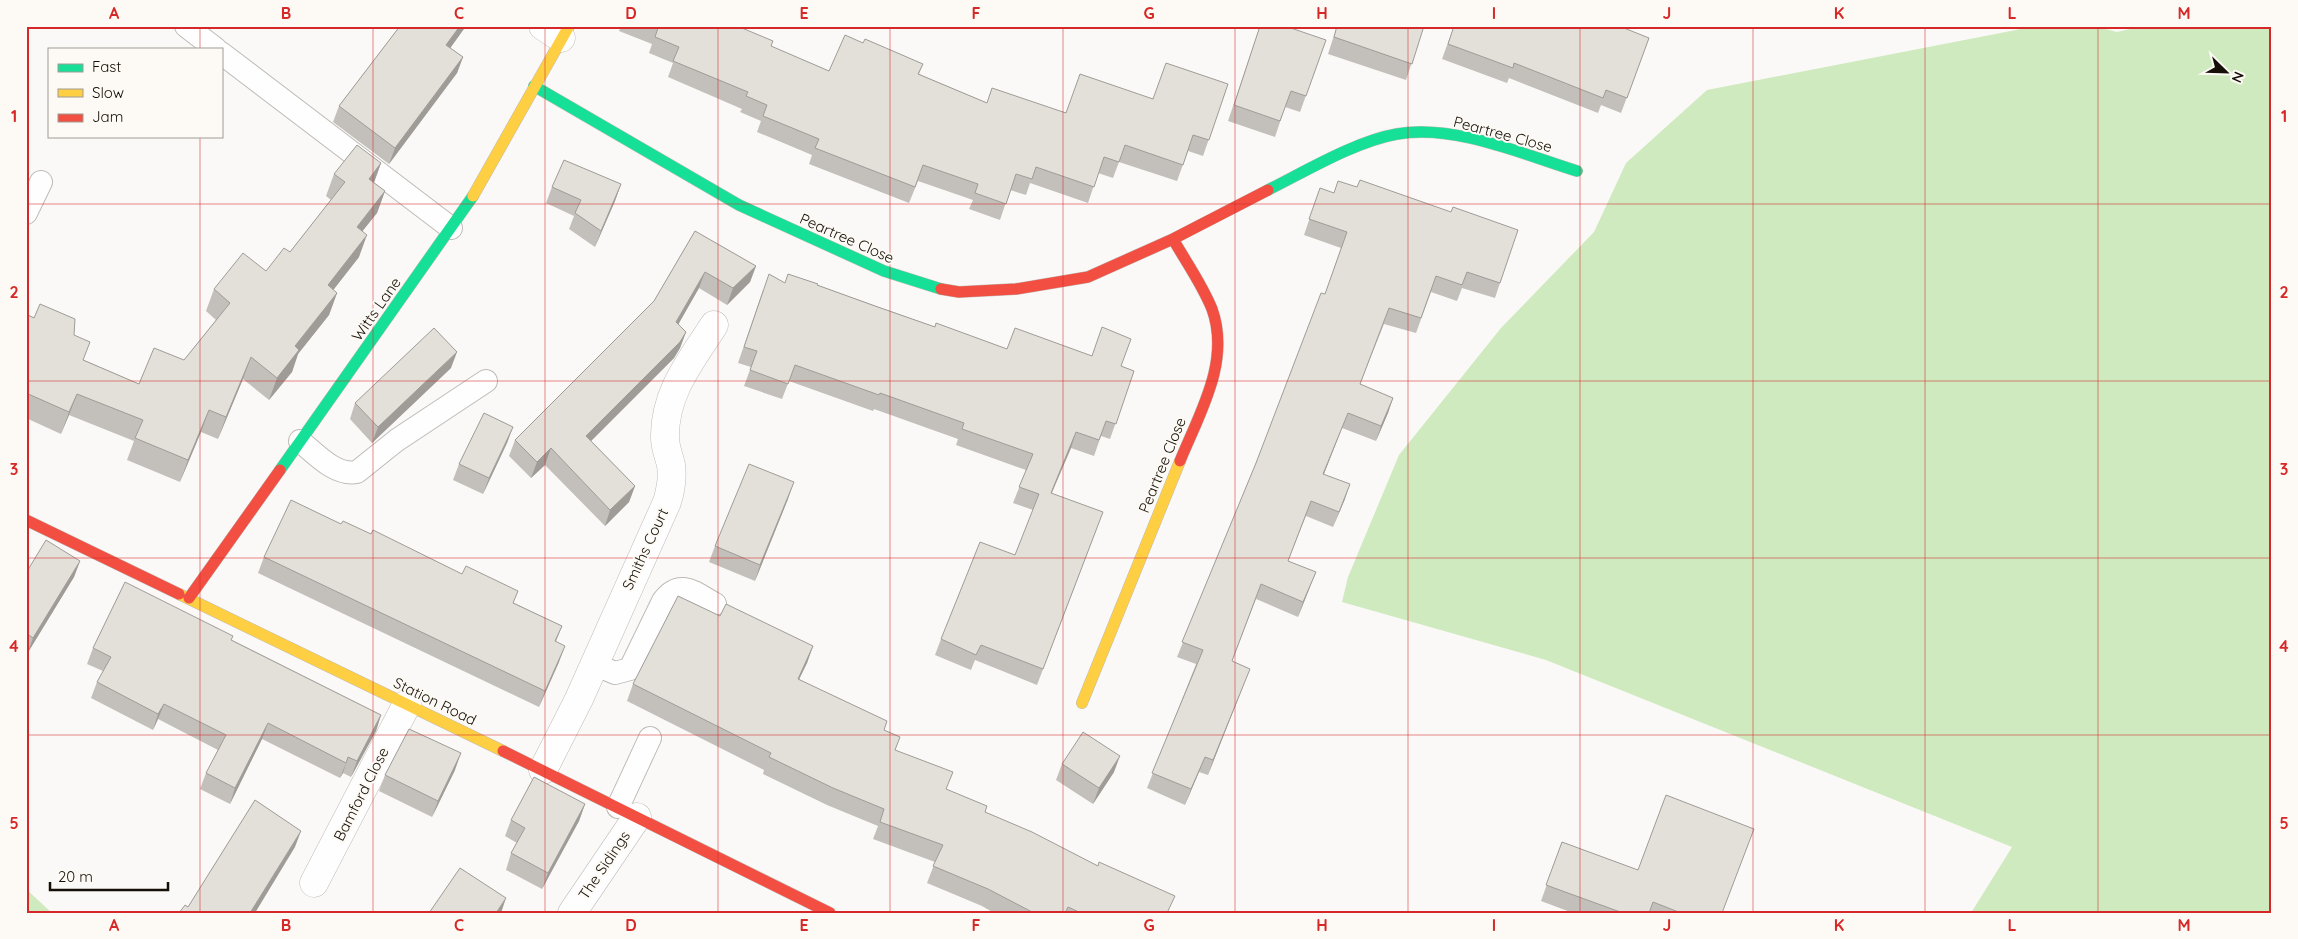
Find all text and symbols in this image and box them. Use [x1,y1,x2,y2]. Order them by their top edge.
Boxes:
text: A [109,3,120,23]
text: B [281,3,291,23]
text: C [454,3,464,23]
text: D [625,3,637,23]
text: E [799,3,809,23]
text: F [972,3,981,23]
text: G [1143,3,1155,23]
text: H [1316,3,1328,23]
text: I [1492,3,1496,23]
text: J [1663,3,1671,23]
text: K [1834,3,1844,23]
text: L [2008,3,2017,23]
text: M [2177,3,2191,23]
legend [48,48,222,138]
north arrow [2200,48,2250,98]
text: Fast [92,57,121,76]
text: N [2228,69,2248,85]
text: Slow [92,83,124,102]
text: 1 [11,106,17,126]
text: 1 [2281,106,2287,126]
text: Jam [92,107,123,126]
street label: Peartree Close [1452,112,1554,156]
street label: Peartree Close [797,209,897,267]
street label: Witts Lane [347,273,405,345]
text: 2 [9,282,19,302]
text: 2 [2279,282,2289,302]
street label: Peartree Close [1134,414,1190,516]
text: 3 [10,459,18,479]
text: 3 [2280,459,2288,479]
street label: Smiths Court [618,505,672,593]
text: 4 [9,636,19,656]
text: 4 [2279,636,2289,656]
street label: Station Road [390,673,480,729]
street label: Bamford Close [329,744,393,844]
text: 5 [9,813,19,833]
text: 5 [2279,813,2289,833]
street label: The Sidings [574,827,634,903]
scale bar [50,859,168,891]
text: 20 m [58,867,93,886]
text: A [109,915,120,935]
text: B [281,915,291,935]
text: C [454,915,464,935]
text: D [625,915,637,935]
text: E [799,915,809,935]
text: F [972,915,981,935]
text: G [1143,915,1155,935]
text: H [1316,915,1328,935]
text: I [1492,915,1496,935]
text: J [1663,915,1671,935]
text: K [1834,915,1844,935]
text: L [2008,915,2017,935]
text: M [2177,915,2191,935]

